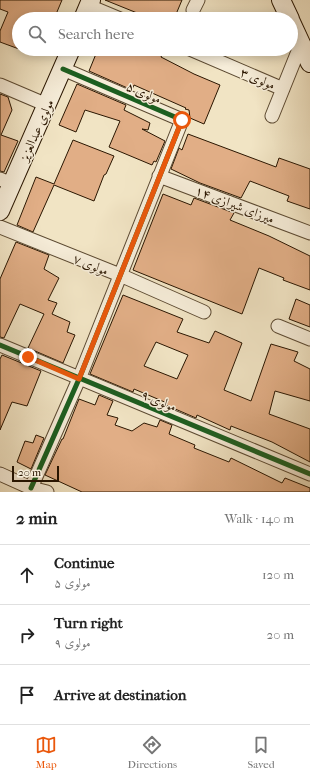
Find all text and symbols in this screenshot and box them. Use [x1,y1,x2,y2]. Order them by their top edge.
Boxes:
search box [12,12,298,56]
icon: search [26,23,48,45]
text: Search here [58,25,134,43]
street label: مولوی ۳ [238,64,278,93]
street label: مولوی ۵ [124,78,164,107]
street label: مولوی عبدالعزیز [15,97,58,166]
route start [173,111,191,129]
street label: میرزای شیرازی ۱۴ [193,183,276,227]
street label: مولوی ۷ [71,251,111,279]
route end [19,348,37,366]
street label: مولوی ۹ [139,387,179,415]
scale bar [12,464,59,483]
text: 20 m [18,466,41,479]
text: 2 min [16,508,57,528]
text: Walk · 140 m [225,511,294,526]
text: Continue [54,554,114,572]
icon: ahead [16,564,38,586]
text: 120 m [262,567,294,582]
text: مولوی ۵ [54,575,91,590]
text: Turn right [54,614,123,632]
icon: right [16,624,38,646]
text: 20 m [267,627,294,642]
text: مولوی ۹ [54,635,91,650]
icon: arrive [16,684,38,706]
text: Arrive at destination [54,686,186,704]
tab: Map [35,734,57,771]
tab: Directions [128,734,177,771]
tab: Saved [247,734,275,771]

